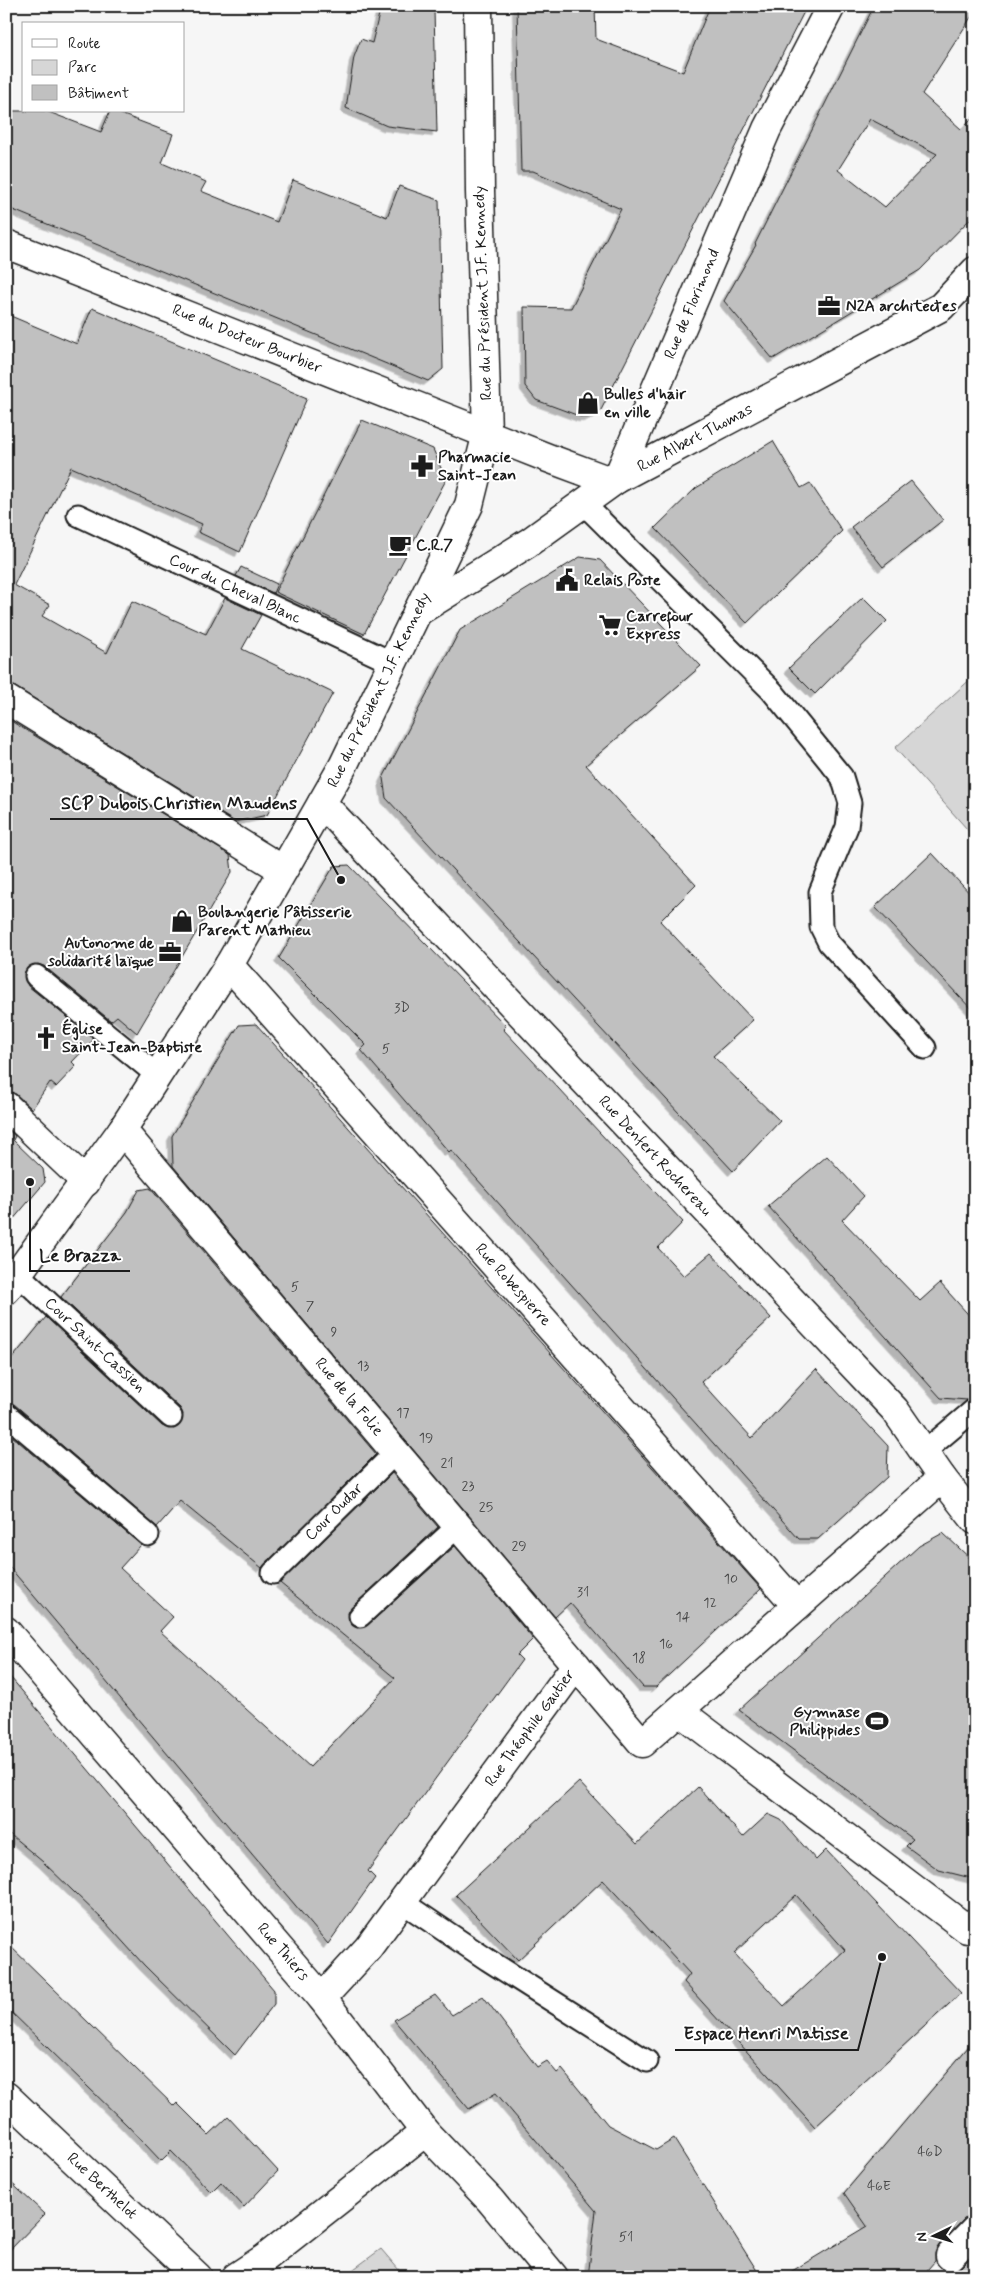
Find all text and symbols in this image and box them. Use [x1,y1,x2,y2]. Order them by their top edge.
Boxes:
legend [22,22,185,112]
text: Route [68,34,101,54]
text: Parc [68,58,96,78]
text: Bâtiment [68,84,129,104]
street label: Rue du Président J.F. Kennedy [469,185,497,401]
street label: Rue de Florimond [659,246,725,362]
office icon: N2A architectes [816,293,842,319]
place label: N2A architectes [846,296,958,317]
street label: Rue du Docteur Bourbier [169,299,325,379]
place label: Bulles d'hair en ville [604,384,686,423]
shop icon: Bulles d'hair en ville [575,390,601,416]
street label: Rue Albert Thomas [634,399,756,477]
place label: Pharmacie Saint-Jean [438,447,516,486]
pharmacy icon: Pharmacie Saint-Jean [409,453,435,479]
cafe icon: C.R.7 [387,532,413,558]
place label: C.R.7 [416,535,453,556]
street label: Cour du Cheval Blanc [165,549,305,629]
public building icon: Relais Poste [554,567,580,593]
place label: Relais Poste [584,570,661,591]
street label: Rue du Président J.F. Kennedy [322,589,436,791]
place label: Carrefour Express [626,606,693,645]
supermarket icon: Carrefour Express [597,612,623,638]
callout: SCP Dubois Christien Maudens [50,786,307,819]
text: SCP Dubois Christien Maudens [61,792,297,816]
place label: Boulangerie Pâtisserie Parent Mathieu [198,902,352,941]
shop icon: Boulangerie Pâtisserie Parent Mathieu [169,908,195,934]
place label: Autonome de solidarité laïque [47,933,154,972]
office icon: Autonome de solidarité laïque [157,939,183,965]
house number: 3D [394,999,410,1017]
place label: Église Saint-Jean-Baptiste [62,1018,202,1058]
church icon: Église Saint-Jean-Baptiste [33,1025,59,1051]
house number: 5 [382,1040,390,1058]
street label: Rue Denfert Rochereau [594,1091,716,1221]
callout: Le Brazza [30,1238,130,1271]
street label: Rue Robespierre [470,1239,556,1331]
text: Le Brazza [39,1244,122,1268]
house number: 5 [291,1278,299,1296]
street label: Cour Saint-Cassien [40,1293,150,1397]
house number: 7 [306,1297,315,1315]
house number: 9 [331,1323,338,1341]
street label: Rue de la Folie [310,1353,388,1441]
house number: 13 [357,1357,369,1375]
house number: 17 [396,1404,410,1422]
house number: 19 [419,1429,433,1447]
house number: 21 [441,1454,453,1472]
house number: 23 [462,1477,474,1495]
street label: Cour Oudar [300,1478,368,1546]
house number: 25 [479,1498,493,1516]
house number: 29 [511,1537,527,1555]
house number: 10 [724,1570,738,1588]
house number: 31 [577,1583,589,1601]
house number: 12 [703,1594,717,1612]
house number: 14 [676,1608,691,1626]
house number: 16 [659,1635,673,1653]
house number: 18 [632,1649,646,1667]
street label: Rue Théophile Gautier [480,1665,580,1791]
place label: Gymnase Philippides [789,1702,861,1741]
sports icon: Gymnase Philippides [864,1708,890,1734]
street label: Rue Thiers [252,1919,314,1985]
callout: Espace Henri Matisse [675,2017,858,2050]
text: Espace Henri Matisse [684,2022,849,2046]
house number: 46D [917,2143,943,2161]
street label: Rue Berthelot [62,2148,142,2224]
house number: 46E [867,2177,891,2195]
north arrow [908,2210,958,2260]
house number: 51 [619,2228,633,2246]
text: N [913,2232,931,2242]

